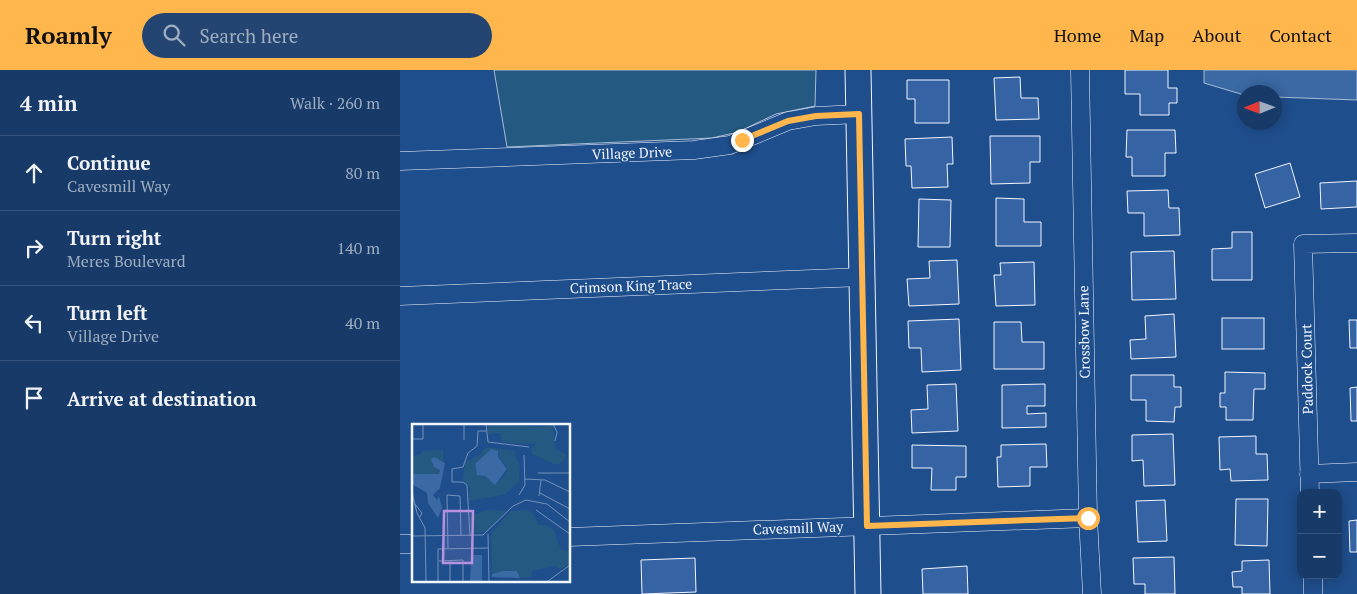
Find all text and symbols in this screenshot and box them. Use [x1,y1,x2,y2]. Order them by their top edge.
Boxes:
search box [142,13,492,58]
text: Roamly [25,19,112,51]
icon: search [160,21,188,49]
text: Search here [200,23,298,48]
text: Home [1054,23,1101,47]
text: Map [1129,23,1164,47]
text: About [1192,23,1241,47]
text: Contact [1269,23,1332,47]
north arrow [1237,85,1282,130]
text: 4 min [20,89,77,117]
text: Walk · 260 m [290,92,380,114]
route end [731,129,754,152]
street label: Village Drive [591,142,673,163]
text: Continue [67,150,151,175]
icon: ahead [20,159,48,187]
text: 80 m [345,162,380,184]
text: Cavesmill Way [67,175,170,197]
text: Turn right [67,225,161,250]
icon: right [20,234,48,262]
text: 140 m [337,237,380,259]
text: Meres Boulevard [67,250,186,272]
street label: Crimson King Trace [569,274,693,297]
street label: Crossbow Lane [1073,285,1094,379]
text: Turn left [67,300,148,325]
icon: left [20,309,48,337]
text: 40 m [345,312,380,334]
street label: Paddock Court [1296,323,1317,415]
text: Village Drive [67,325,159,347]
icon: arrive [20,384,48,412]
text: Arrive at destination [67,386,256,411]
inset map [412,424,570,582]
map controls [1297,489,1342,579]
button: + [1297,489,1342,534]
route start [1077,507,1100,530]
street label: Cavesmill Way [752,516,844,539]
button: − [1297,534,1342,579]

